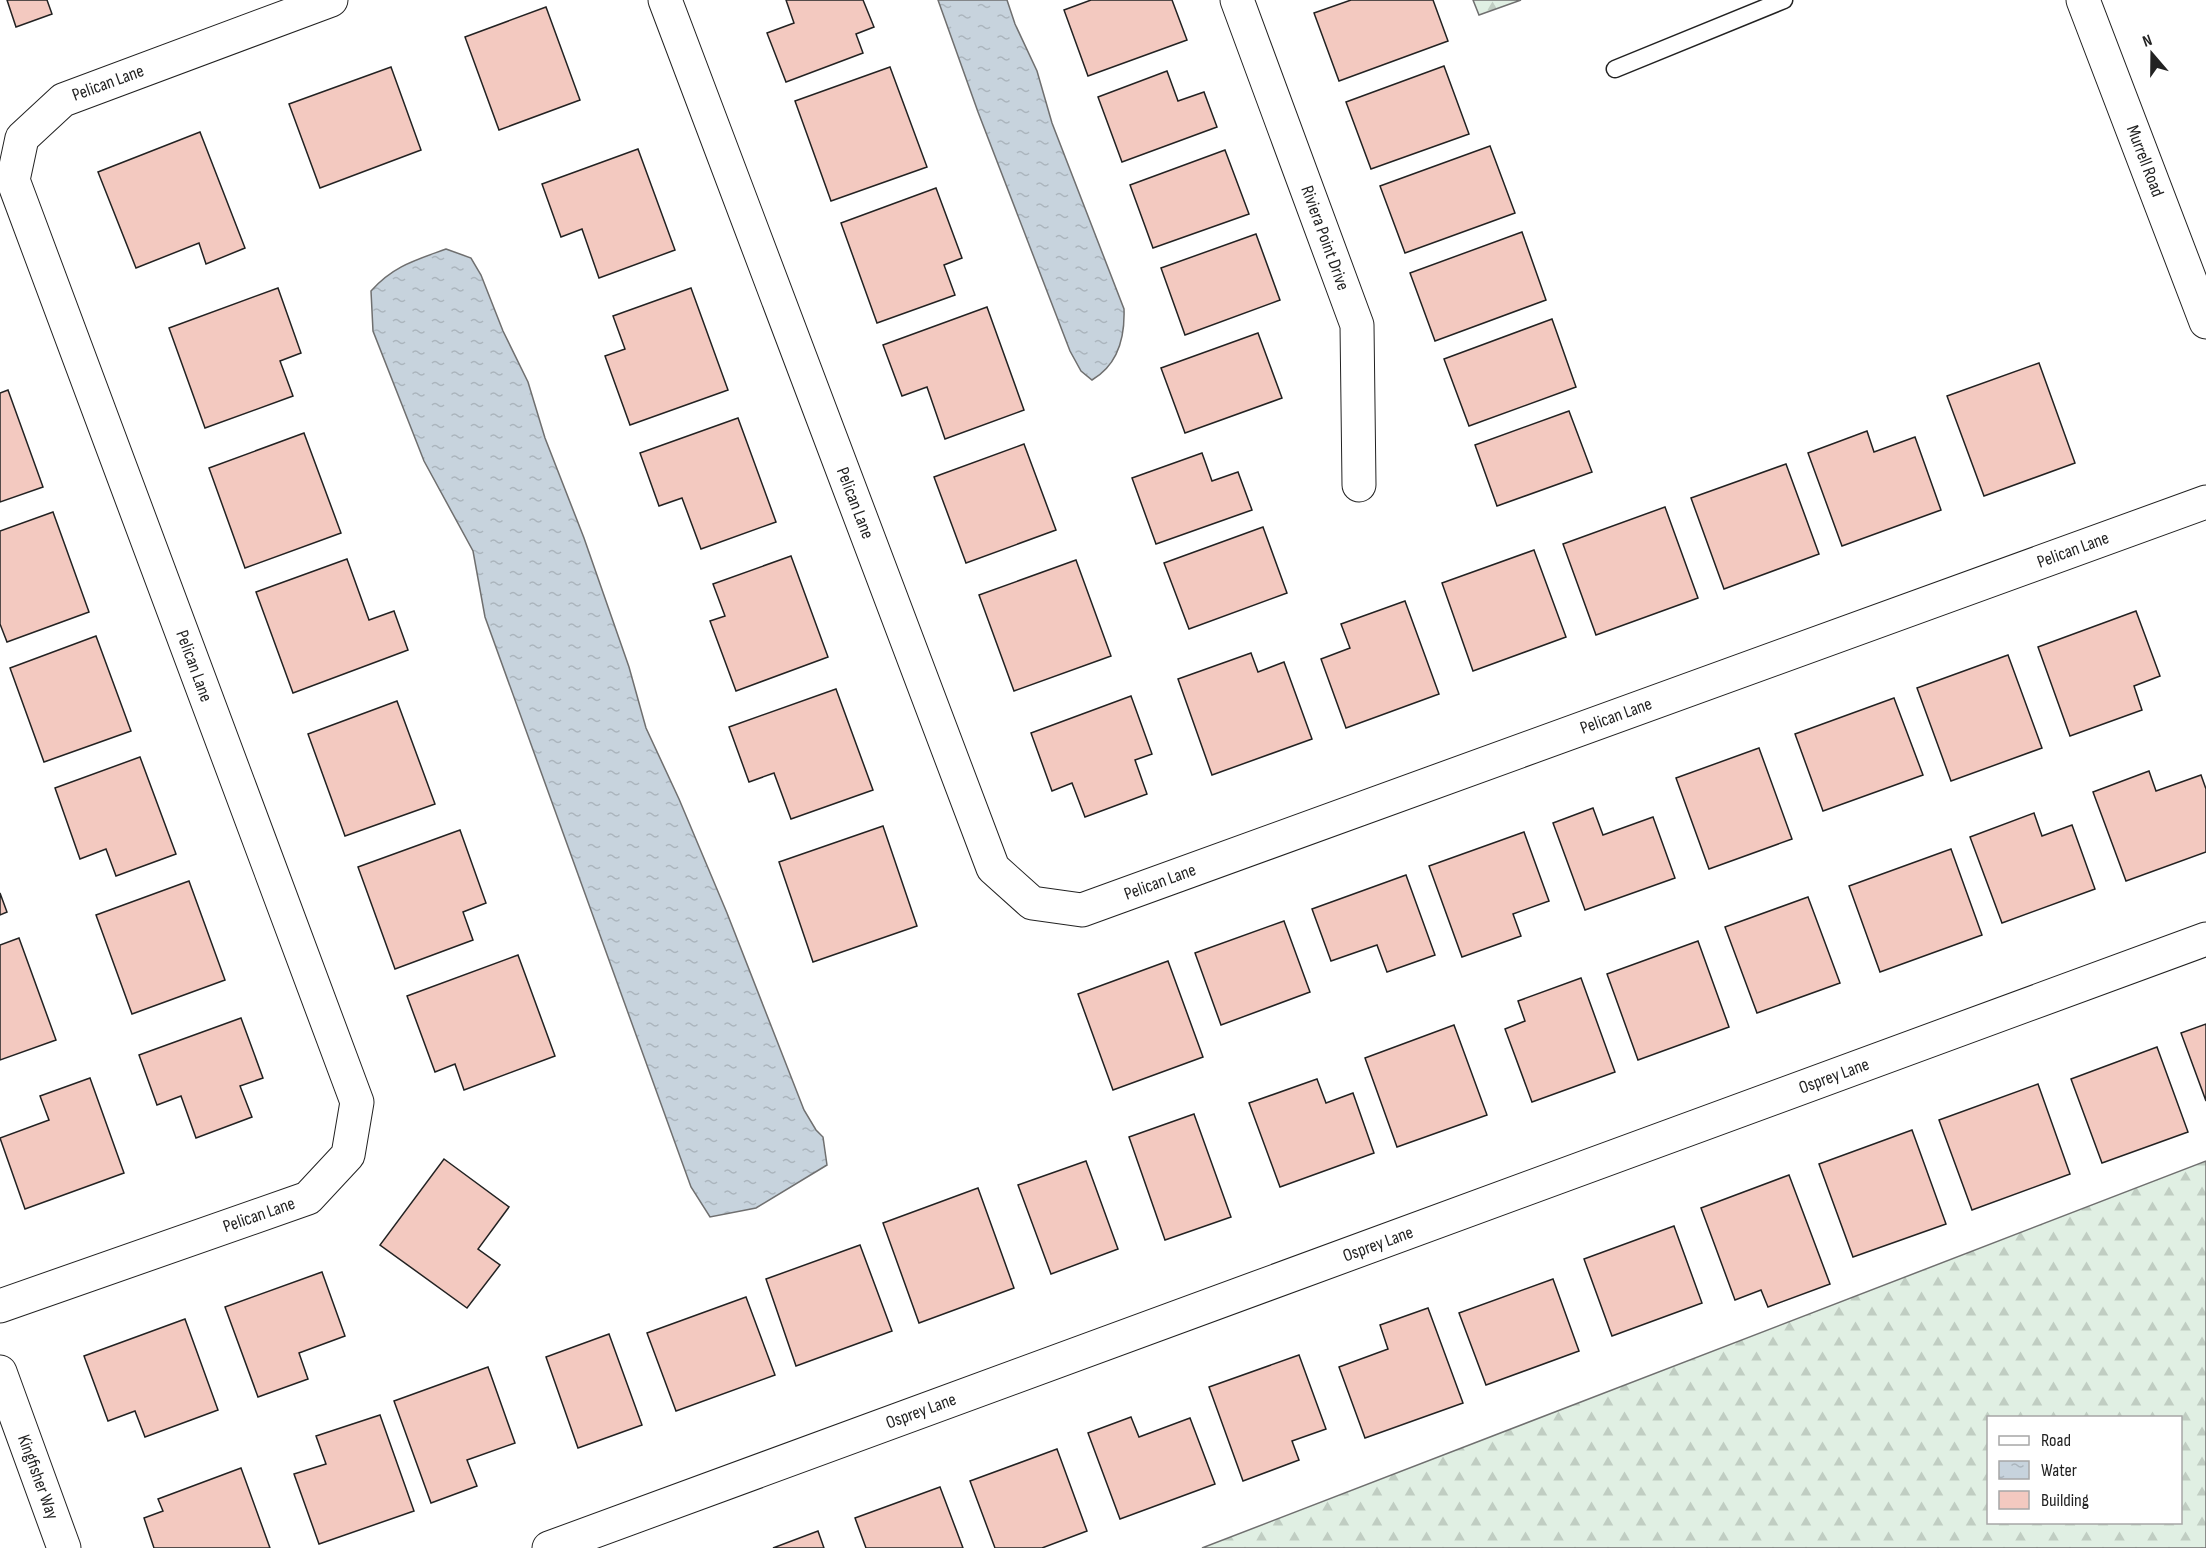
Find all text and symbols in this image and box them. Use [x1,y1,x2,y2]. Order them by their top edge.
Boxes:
north arrow [2122,24,2182,84]
text: N [2140,31,2155,52]
street label: Pelican Lane [69,60,147,106]
street label: Murrell Road [2122,122,2168,200]
street label: Riviera Point Drive [1296,183,1354,293]
street label: Pelican Lane [832,464,878,542]
street label: Pelican Lane [2034,527,2112,573]
street label: Pelican Lane [171,627,217,705]
street label: Pelican Lane [1577,693,1655,739]
street label: Pelican Lane [1121,859,1199,905]
street label: Osprey Lane [1796,1054,1872,1098]
street label: Pelican Lane [220,1193,298,1237]
street label: Osprey Lane [1340,1222,1416,1266]
street label: Osprey Lane [883,1389,959,1433]
legend [1987,1416,2182,1524]
text: Road [2041,1430,2071,1451]
street label: Kingfisher Way [13,1432,63,1522]
text: Water [2041,1460,2077,1481]
text: Building [2041,1490,2089,1511]

